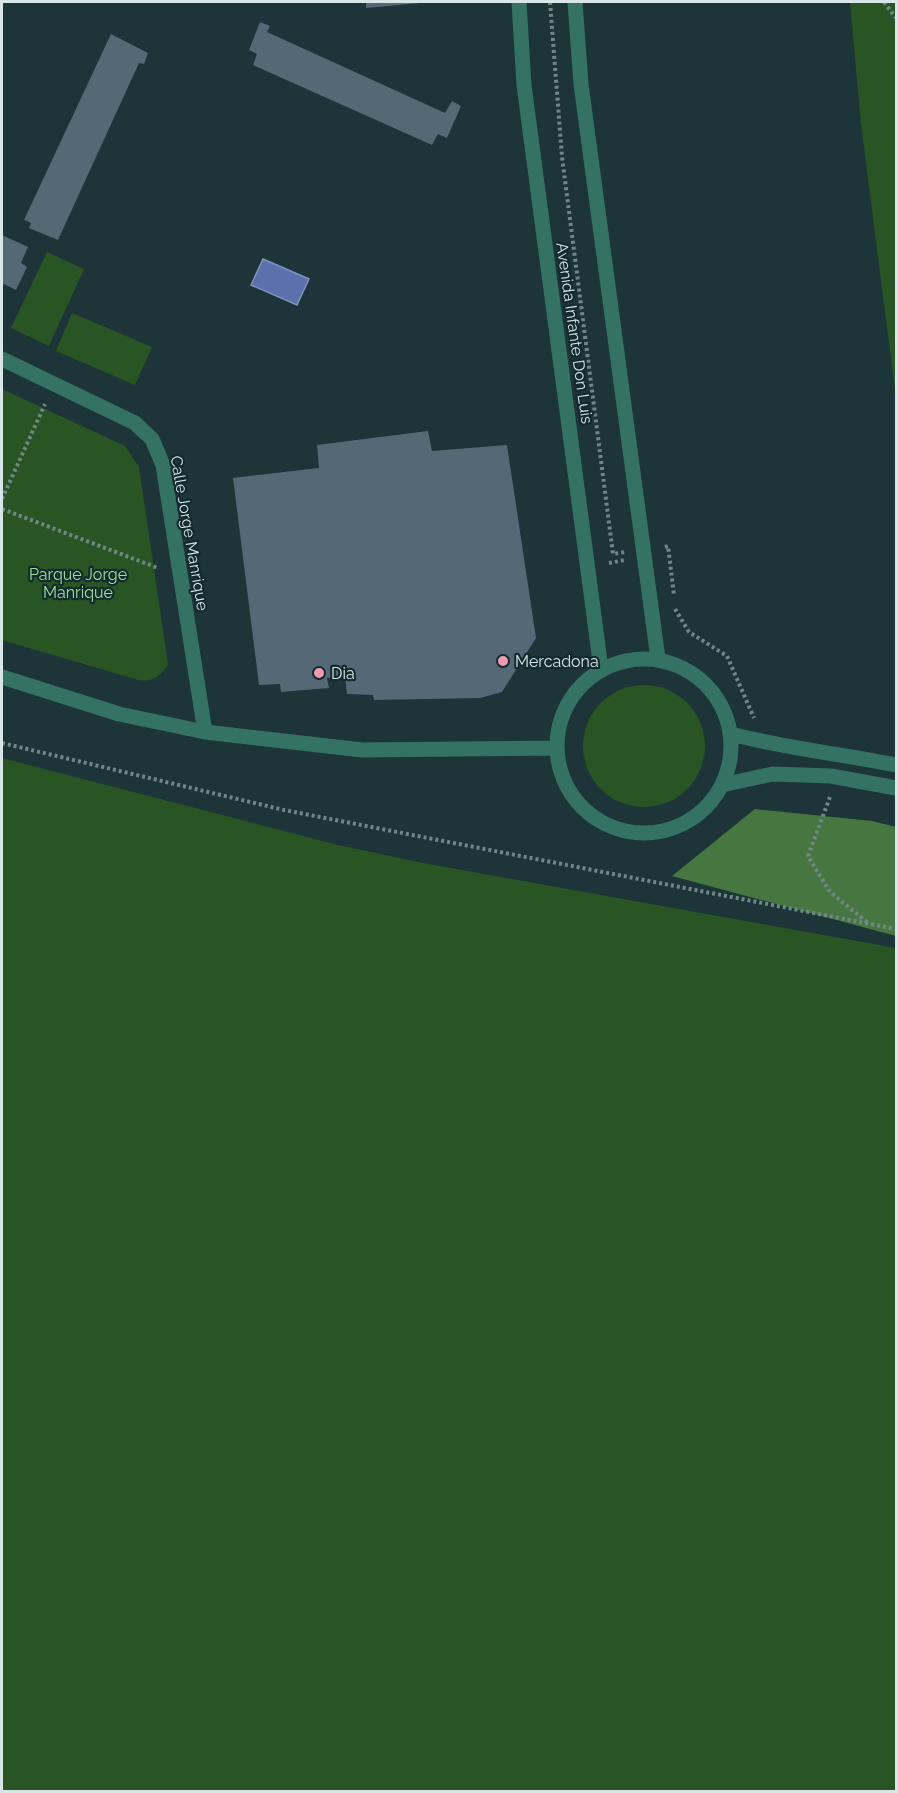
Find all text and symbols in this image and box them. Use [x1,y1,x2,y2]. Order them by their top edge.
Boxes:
street label: Avenida Infante Don Luis [552,241,597,425]
street label: Calle Jorge Manrique [167,454,213,612]
park label: Parque Jorge Manrique [29,565,127,602]
place label: Mercadona [515,652,599,671]
marker: Mercadona [496,654,510,668]
place label: Dia [331,664,355,683]
marker: Dia [312,666,326,680]

